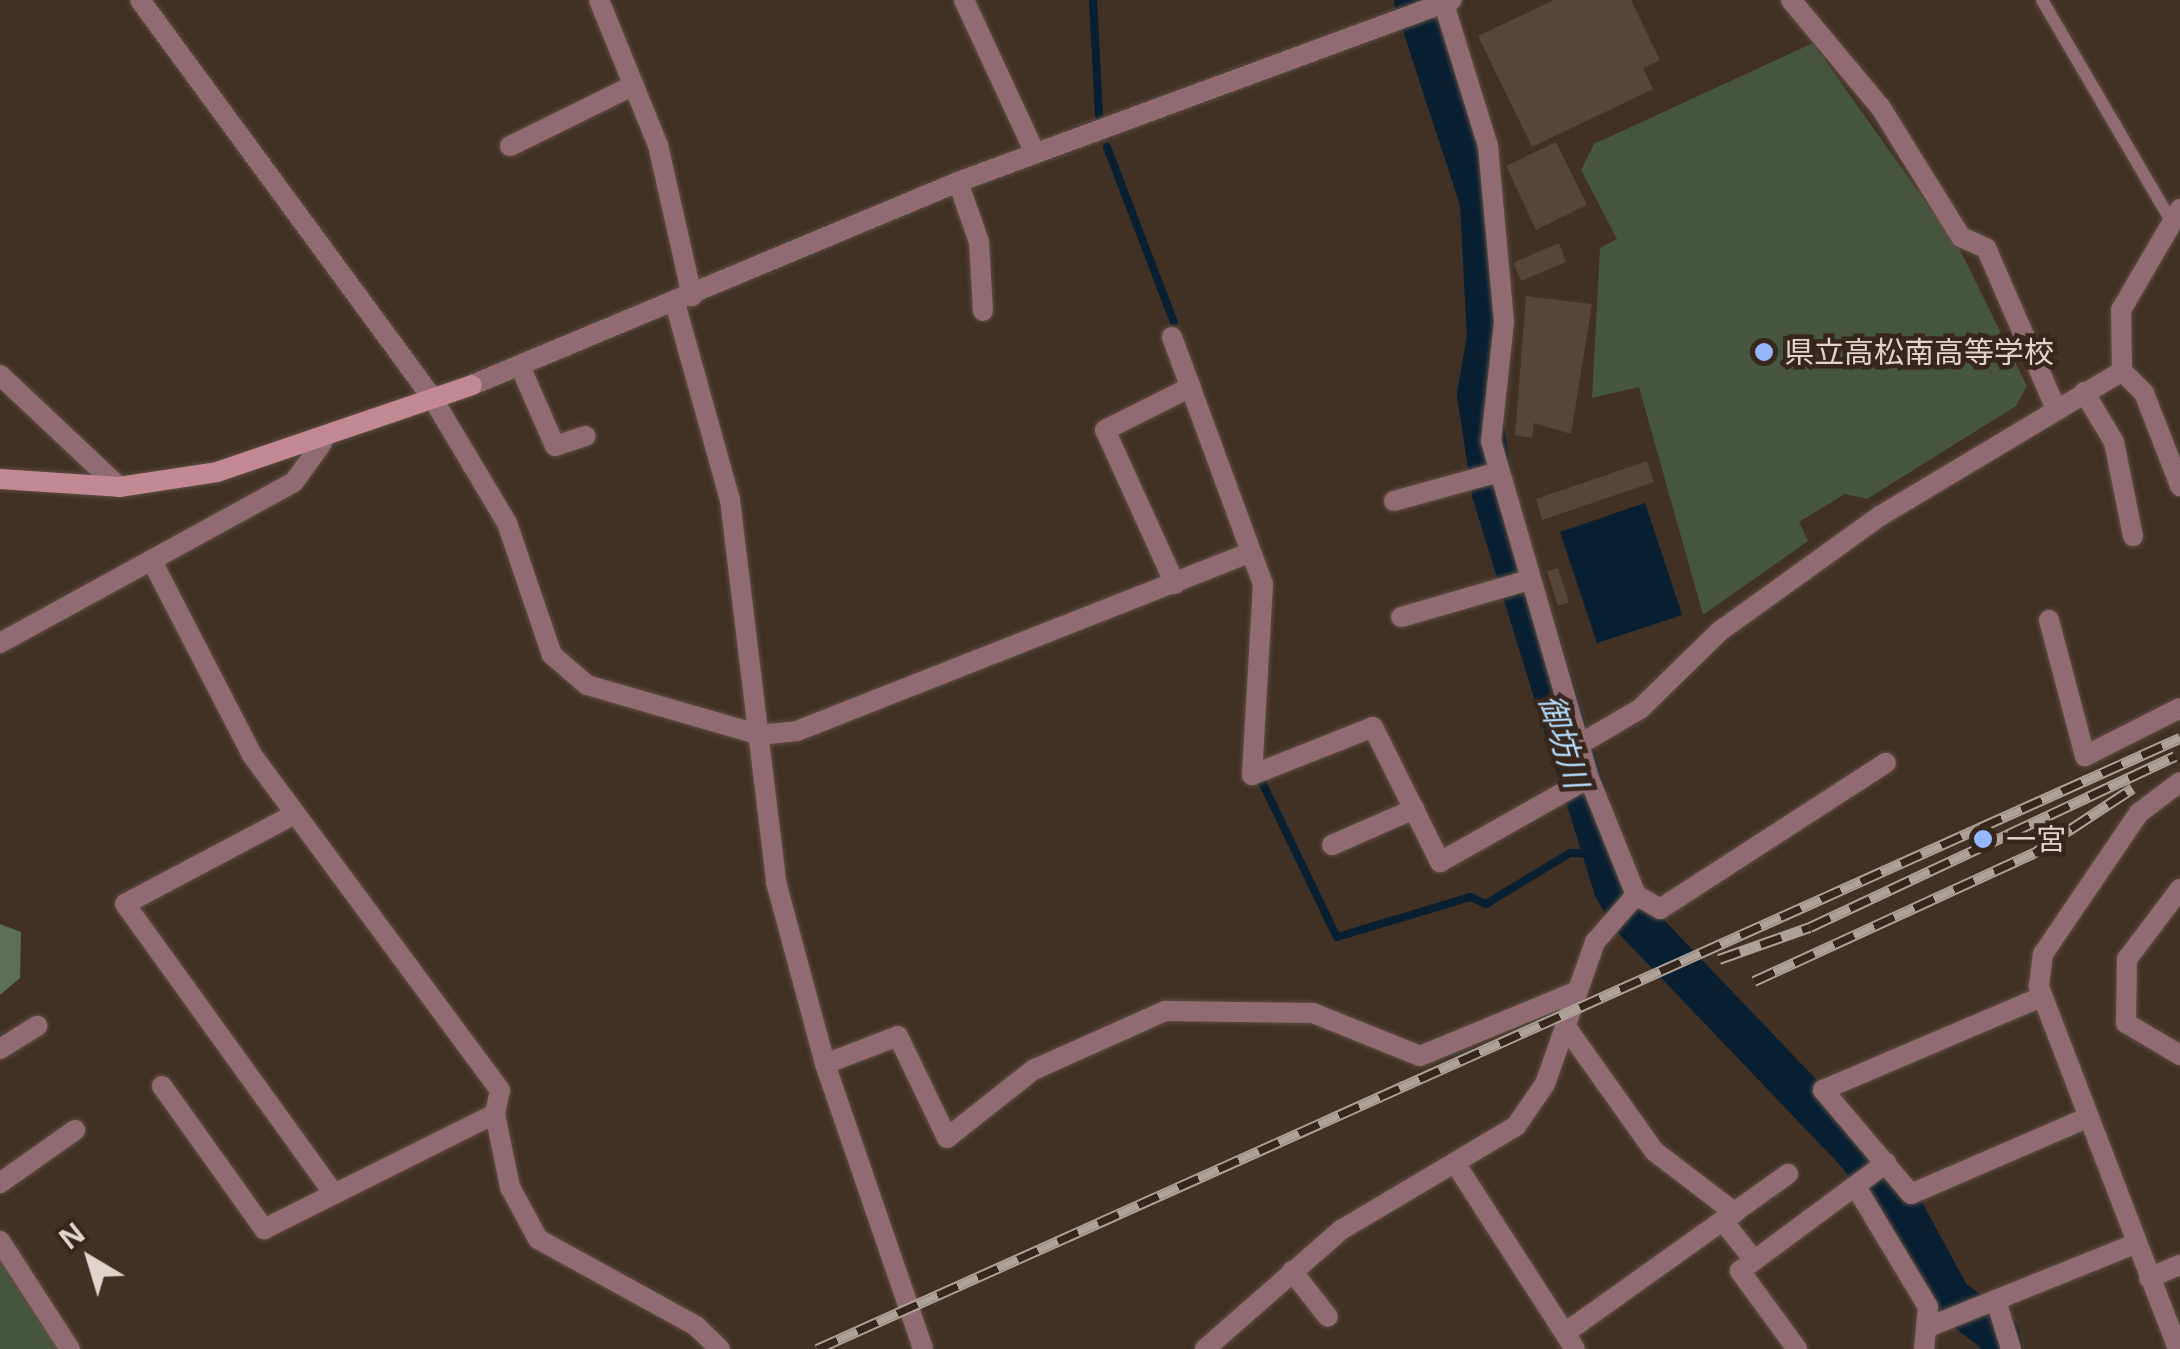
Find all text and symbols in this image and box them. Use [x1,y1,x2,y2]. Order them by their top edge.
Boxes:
place label: 県立高松南高等学校 [1784,334,2054,370]
marker: 県立高松南高等学校 [1753,341,1775,363]
water label: 御坊川 [1532,689,1596,793]
place label: 一宮 [2006,821,2066,857]
marker: 一宮 [1970,826,1996,852]
north arrow [40,1209,140,1309]
text: N [51,1213,92,1257]

